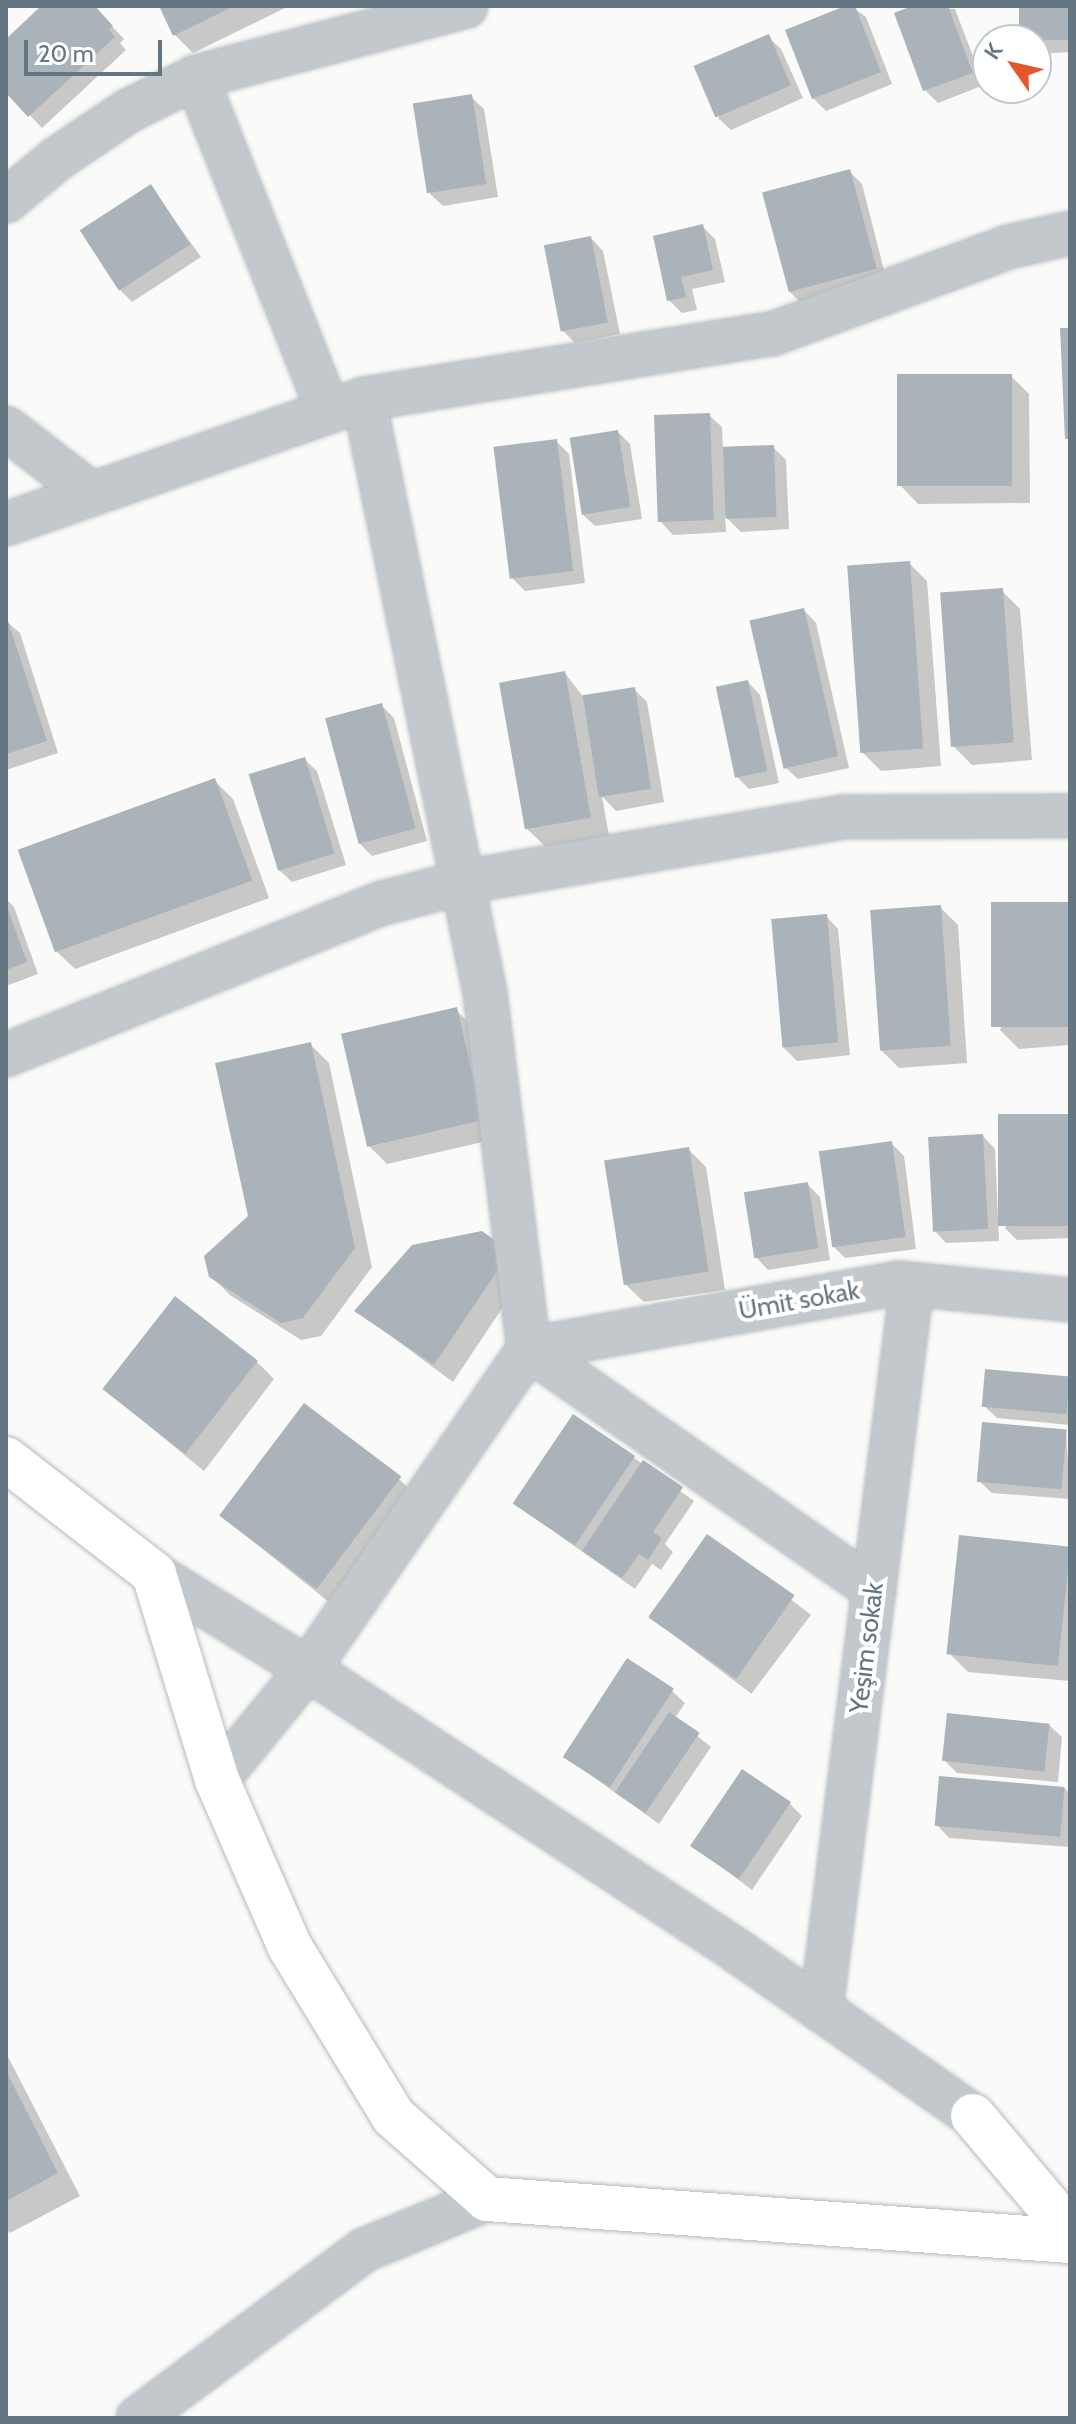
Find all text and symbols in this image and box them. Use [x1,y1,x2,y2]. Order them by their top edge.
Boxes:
scale bar [28,24,166,74]
north arrow [972,24,1052,104]
text: K [978,38,1008,65]
text: 20 m [38,39,94,68]
street label: Ümit sokak [736,1275,862,1327]
street label: Yeşim sokak [844,1581,890,1715]

